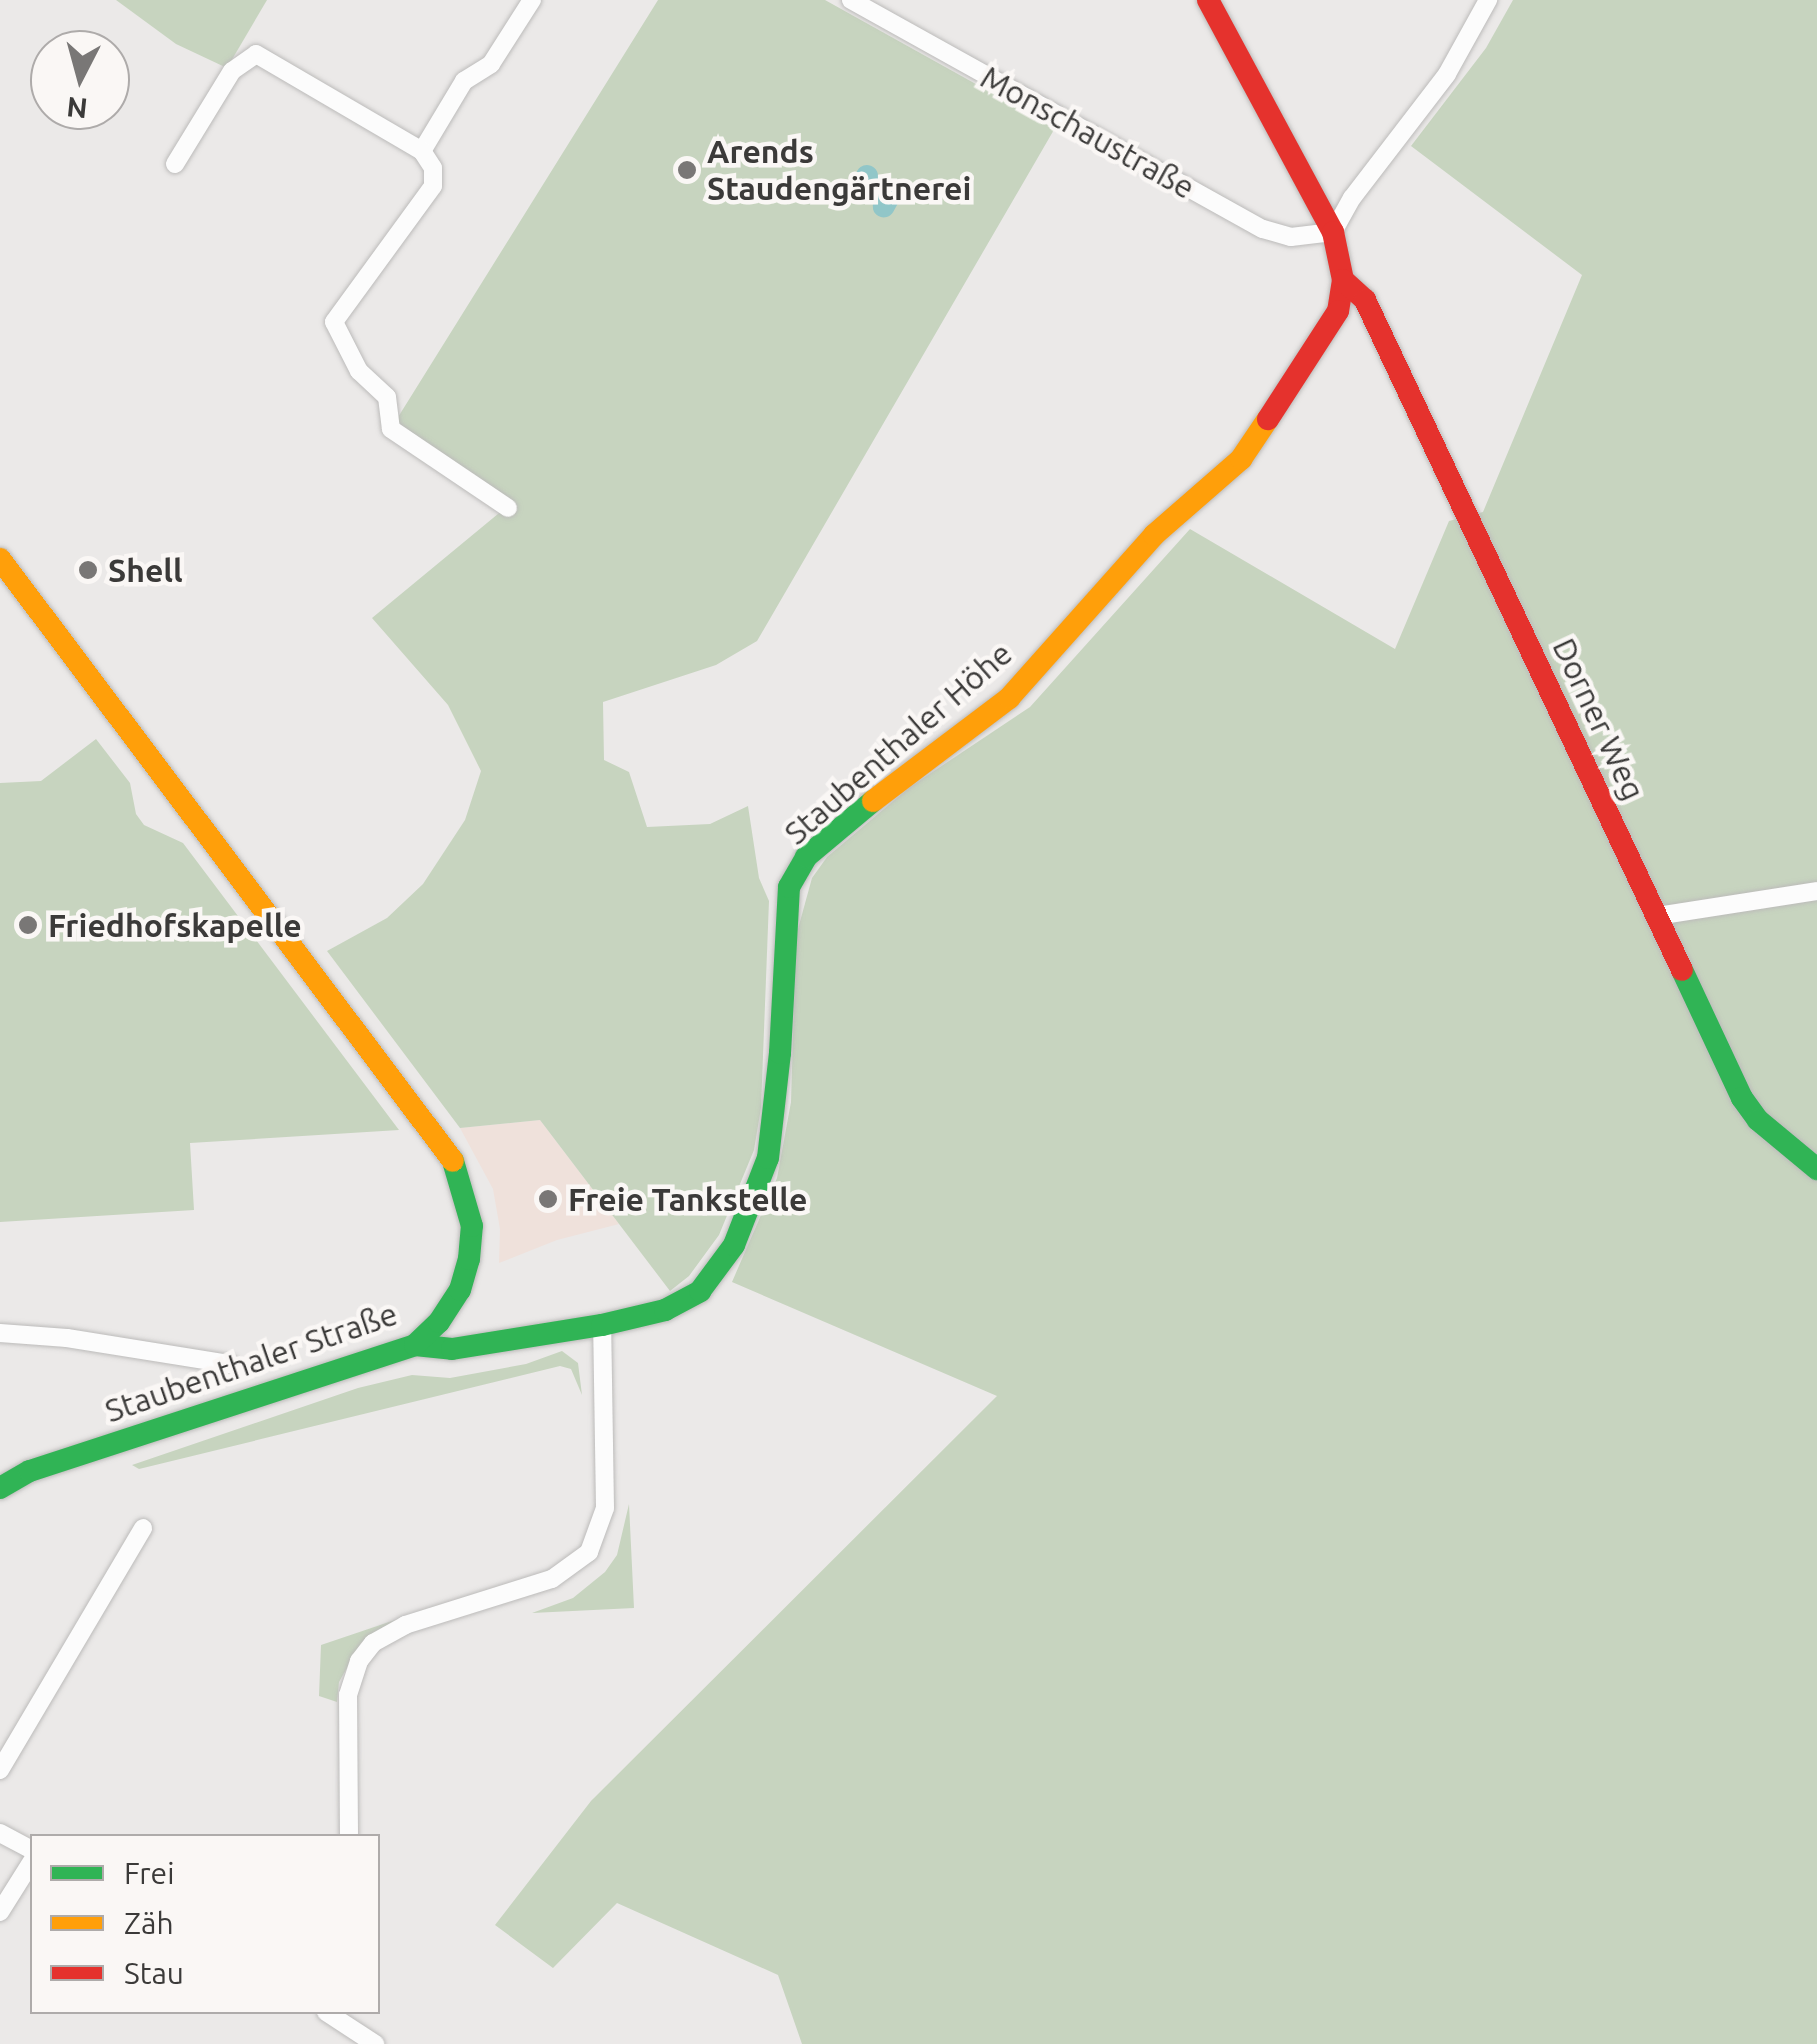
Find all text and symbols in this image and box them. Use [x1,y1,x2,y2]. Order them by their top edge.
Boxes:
north arrow [30,30,130,130]
street label: Monschaustraße [974,57,1202,207]
text: N [65,92,89,125]
place label: Arends Staudengärtnerei [707,133,971,208]
marker: Arends Staudengärtnerei [676,159,698,181]
place label: Shell [108,551,183,589]
marker: Shell [77,559,99,581]
street label: Dorner Weg [1545,632,1653,806]
street label: Staubenthaler Höhe [777,634,1019,852]
place label: Friedhofskapelle [48,906,302,944]
marker: Friedhofskapelle [17,914,39,936]
place label: Freie Tankstelle [568,1180,807,1218]
marker: Freie Tankstelle [537,1188,559,1210]
street label: Staubenthaler Straße [100,1294,402,1430]
legend [30,1834,380,2014]
text: Frei [124,1856,174,1890]
text: Zäh [124,1906,174,1940]
text: Stau [124,1956,184,1990]

